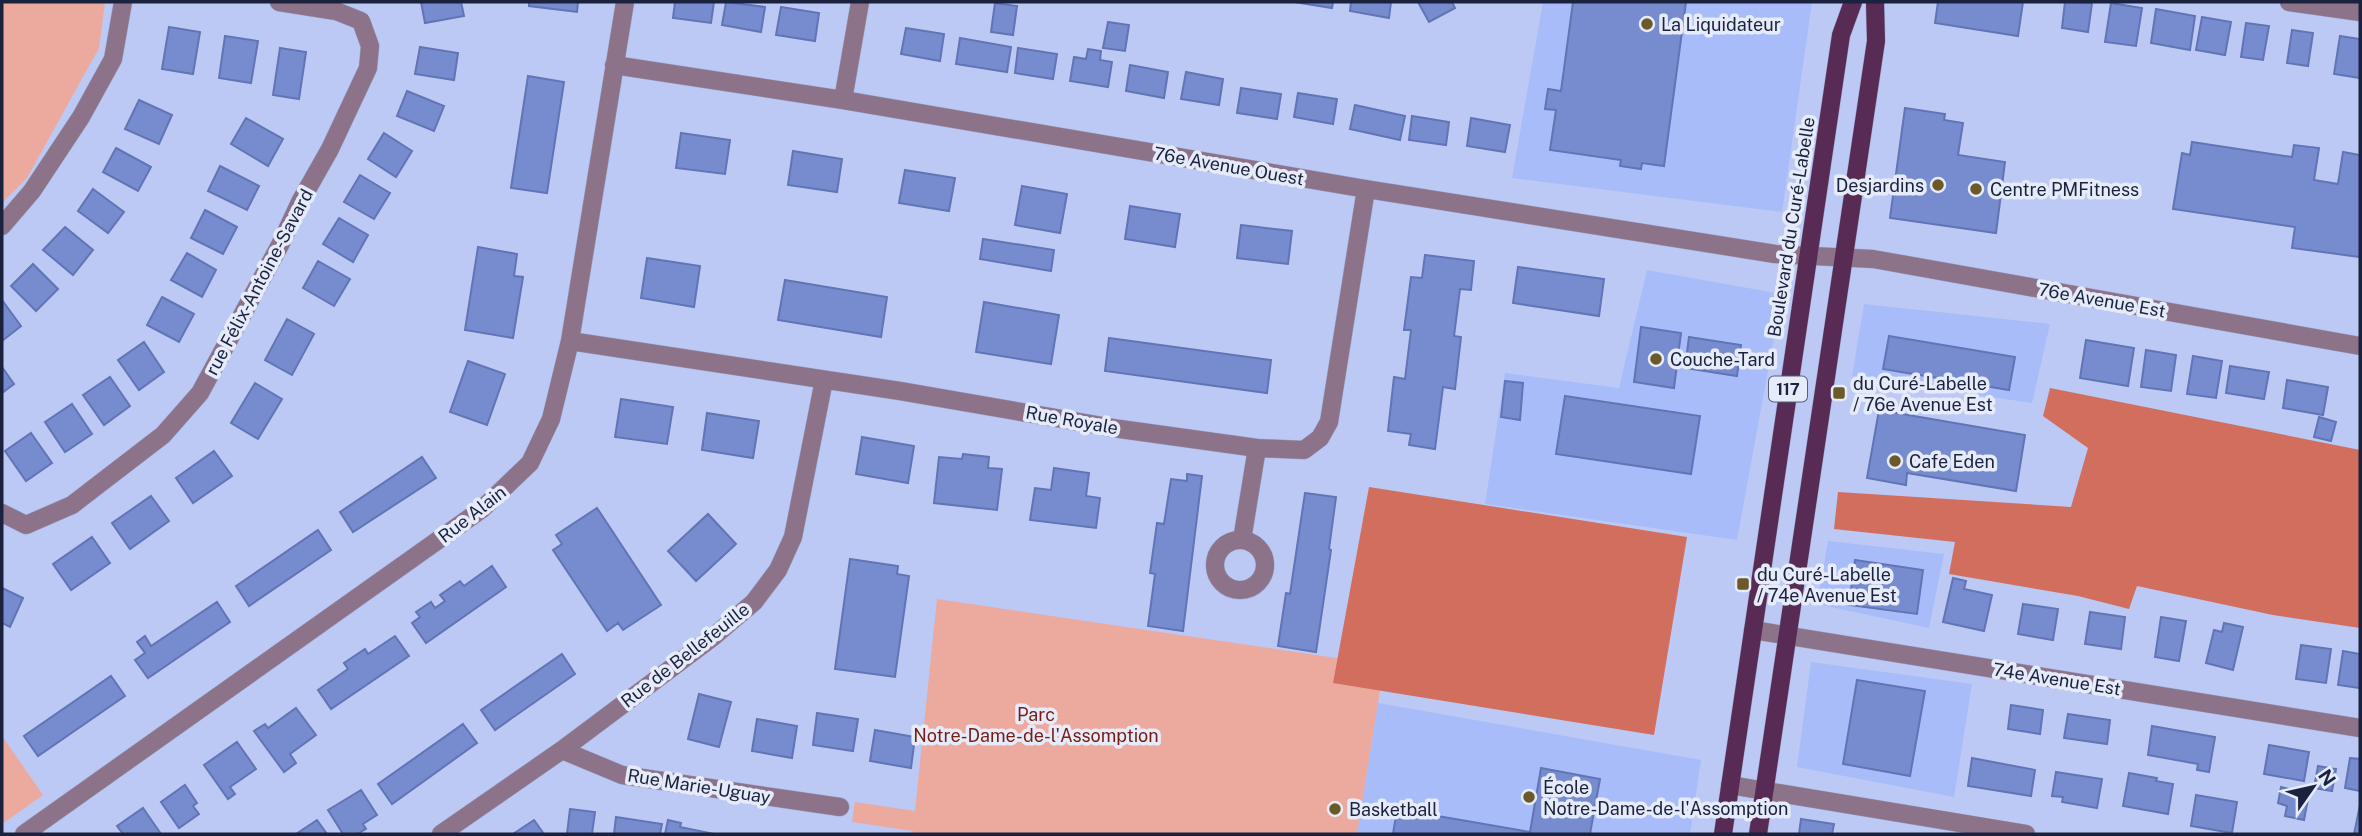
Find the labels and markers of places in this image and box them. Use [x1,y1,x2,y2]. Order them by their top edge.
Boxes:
place label: La Liquidateur [1661,14,1781,35]
marker: La Liquidateur [1639,16,1655,32]
place label: Desjardins [1836,175,1924,196]
marker: Desjardins [1930,177,1946,193]
place label: Centre PMFitness [1990,179,2139,200]
marker: Centre PMFitness [1968,181,1984,197]
place label: Couche-Tard [1670,349,1775,370]
marker: Couche-Tard [1648,351,1664,367]
place label: du Curé-Labelle / 76e Avenue Est [1853,373,1993,415]
marker: du Curé-Labelle / 76e Avenue Est [1831,385,1847,401]
place label: Cafe Eden [1909,451,1995,472]
marker: Cafe Eden [1887,453,1903,469]
place label: du Curé-Labelle / 74e Avenue Est [1757,564,1897,606]
marker: du Curé-Labelle / 74e Avenue Est [1735,576,1751,592]
place label: École Notre-Dame-de-l'Assomption [1543,776,1788,819]
marker: École Notre-Dame-de-l'Assomption [1521,789,1537,805]
place label: Basketball [1349,799,1438,820]
marker: Basketball [1327,801,1343,817]

